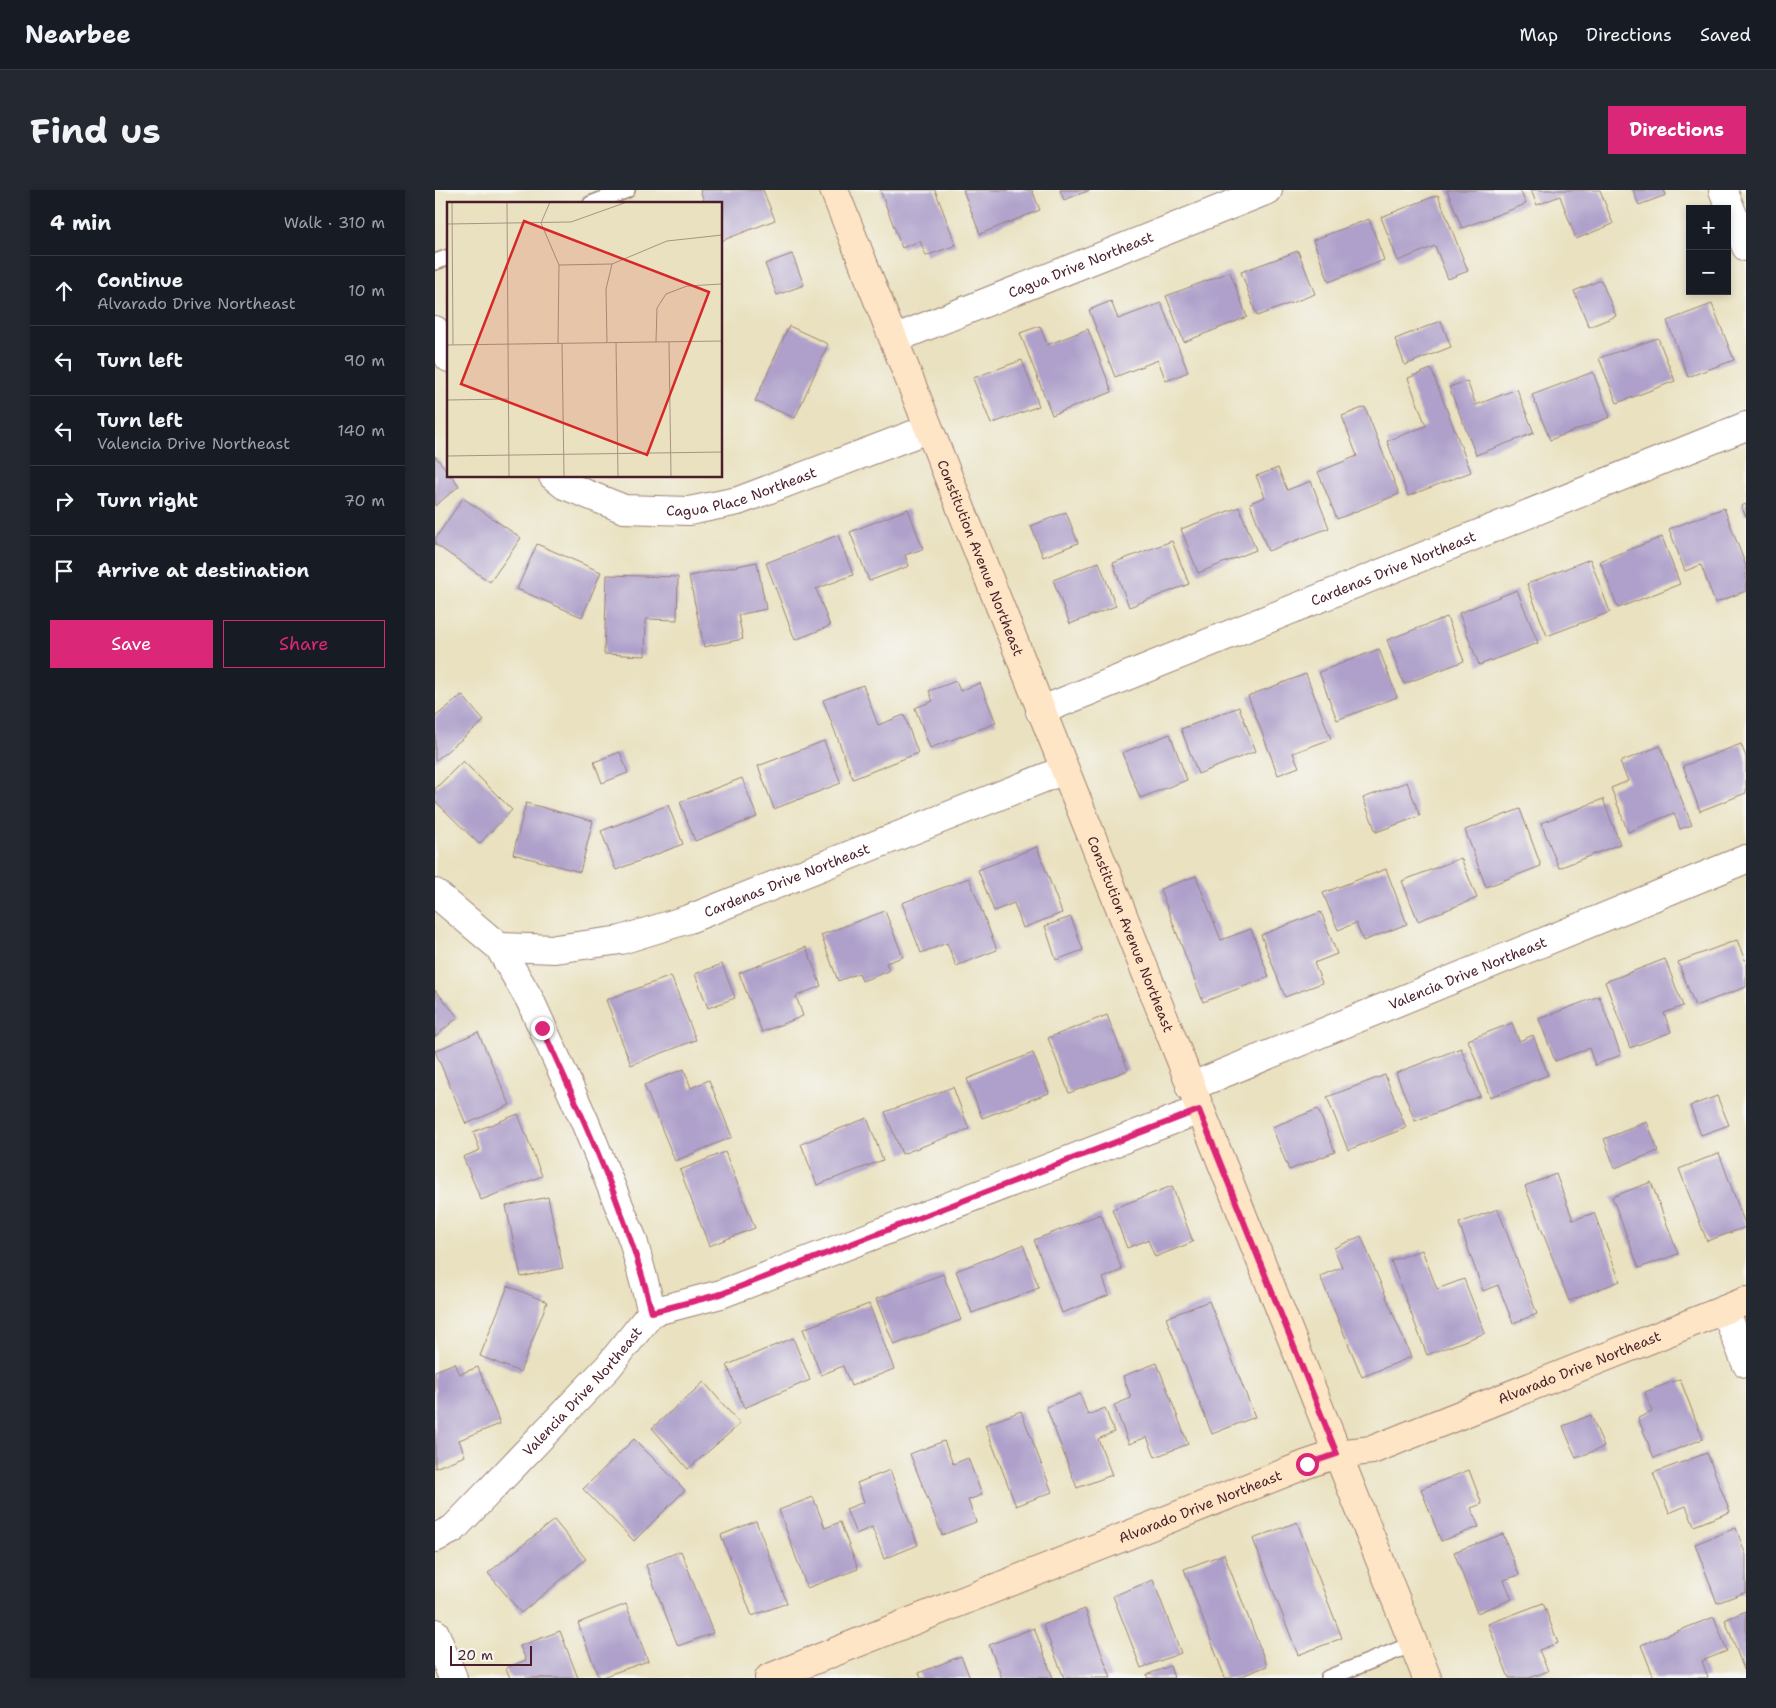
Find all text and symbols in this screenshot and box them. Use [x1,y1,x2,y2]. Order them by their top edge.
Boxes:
text: Nearbee [25,19,131,51]
text: Map [1520,23,1558,47]
text: Directions [1586,23,1672,47]
text: Saved [1700,23,1751,47]
button: Directions [1608,106,1746,154]
text: Find us [30,107,161,154]
inset map [447,202,723,478]
map controls [1686,205,1731,295]
button: + [1686,205,1731,250]
text: 4 min [50,209,111,237]
text: Walk · 310 m [284,212,385,233]
street label: Cagua Drive Northeast [1005,228,1156,302]
button: − [1686,250,1731,295]
text: Continue [97,268,183,293]
icon: ahead [50,277,78,305]
text: 10 m [348,280,385,301]
text: Alvarado Drive Northeast [97,293,296,314]
icon: left [50,347,78,375]
text: Turn left [97,348,183,373]
text: 90 m [344,350,385,371]
text: Turn left [97,408,183,433]
icon: left [50,417,78,445]
text: 140 m [338,420,385,441]
text: Valencia Drive Northeast [97,433,290,454]
street label: Constitution Avenue Northeast [933,457,1028,659]
street label: Cagua Place Northeast [666,463,819,520]
icon: right [50,487,78,515]
text: Turn right [97,488,198,513]
text: 70 m [344,490,385,511]
street label: Cardenas Drive Northeast [1308,527,1478,610]
icon: arrive [50,557,78,585]
text: Arrive at destination [97,558,309,583]
button: Save [50,620,213,668]
button: Share [223,620,385,668]
street label: Constitution Avenue Northeast [1083,833,1178,1035]
street label: Cardenas Drive Northeast [701,839,872,921]
street label: Valencia Drive Northeast [1386,933,1549,1014]
route end [531,1017,554,1040]
street label: Valencia Drive Northeast [519,1323,646,1460]
street label: Alvarado Drive Northeast [1495,1327,1663,1408]
route start [1296,1453,1319,1476]
street label: Alvarado Drive Northeast [1116,1466,1284,1547]
scale bar [450,1643,533,1666]
text: 20 m [457,1646,493,1664]

